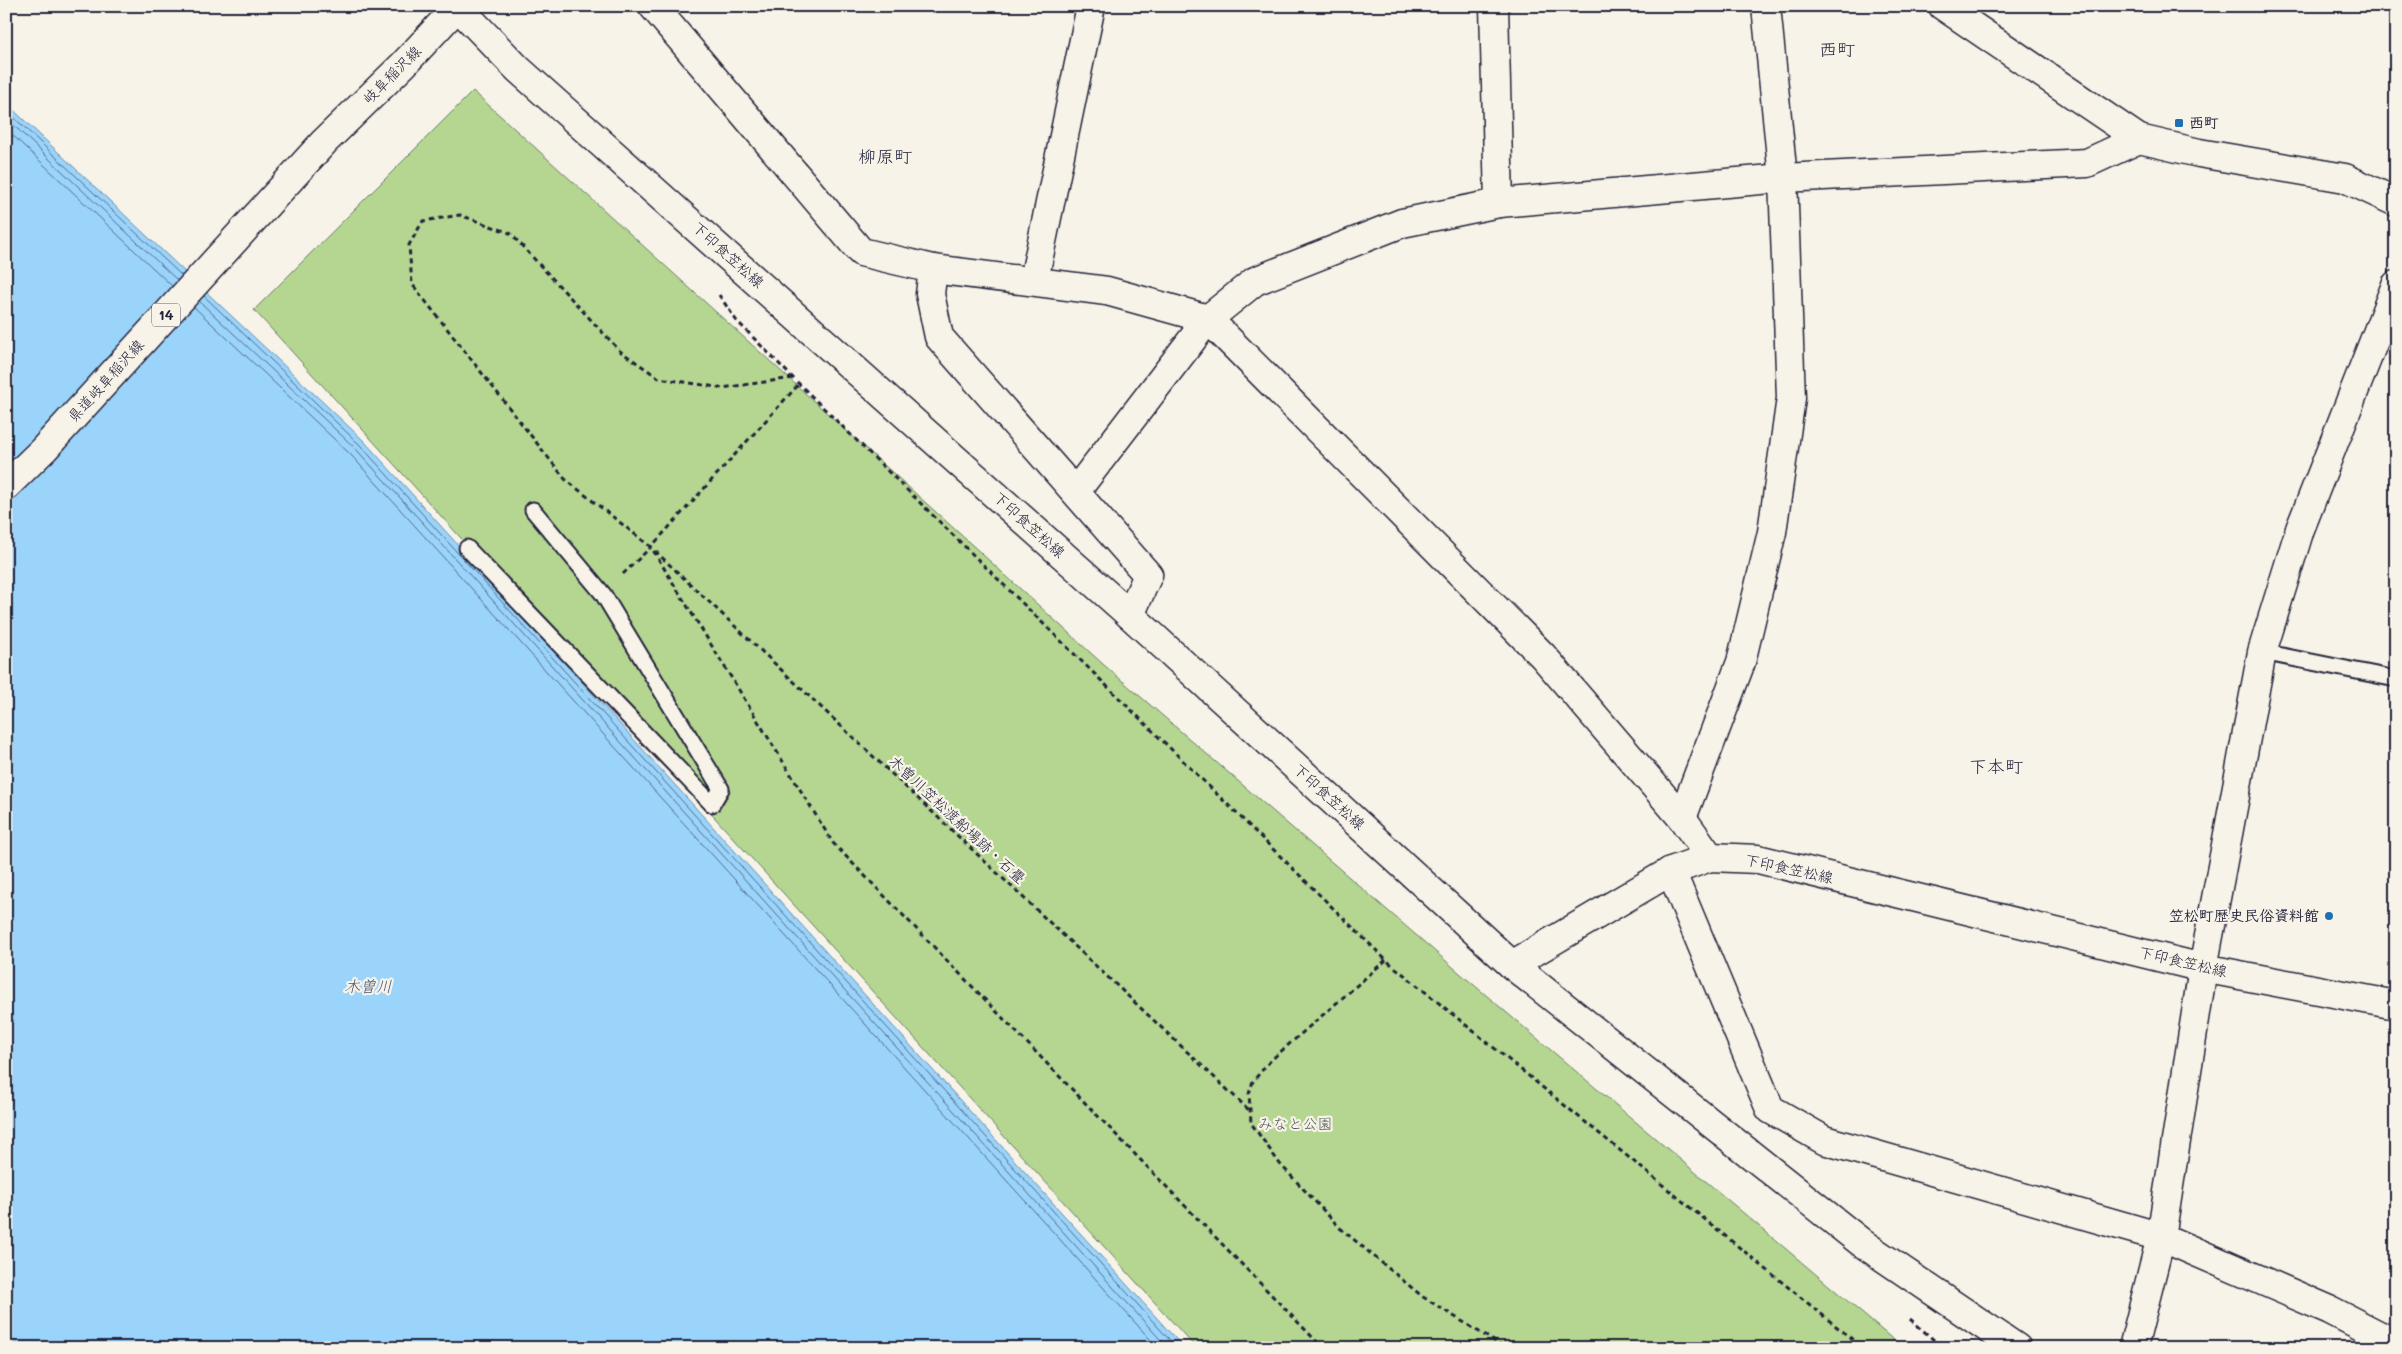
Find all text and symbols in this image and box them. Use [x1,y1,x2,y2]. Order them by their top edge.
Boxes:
district label: 西町 [1819,37,1855,61]
street label: 岐阜稲沢線 [358,41,425,108]
place label: 西町 [2189,112,2219,132]
marker: 西町 [2173,117,2185,129]
district label: 柳原町 [858,144,912,168]
street label: 下印食笠松線 [689,217,769,292]
road number: 14 [152,304,180,326]
street label: 県道岐阜稲沢線 [63,335,148,426]
street label: 下印食笠松線 [990,487,1070,562]
street label: 木曽川笠松渡船場跡・石畳 [885,751,1030,888]
district label: 下本町 [1969,754,2023,778]
street label: 下印食笠松線 [1290,759,1370,834]
street label: 下印食笠松線 [1743,849,1835,887]
place label: 笠松町歴史民俗資料館 [2169,905,2319,925]
marker: 笠松町歴史民俗資料館 [2323,910,2335,922]
street label: 下印食笠松線 [2137,941,2229,981]
water label: 木曽川 [344,975,392,996]
park label: みなと公園 [1257,1113,1333,1133]

